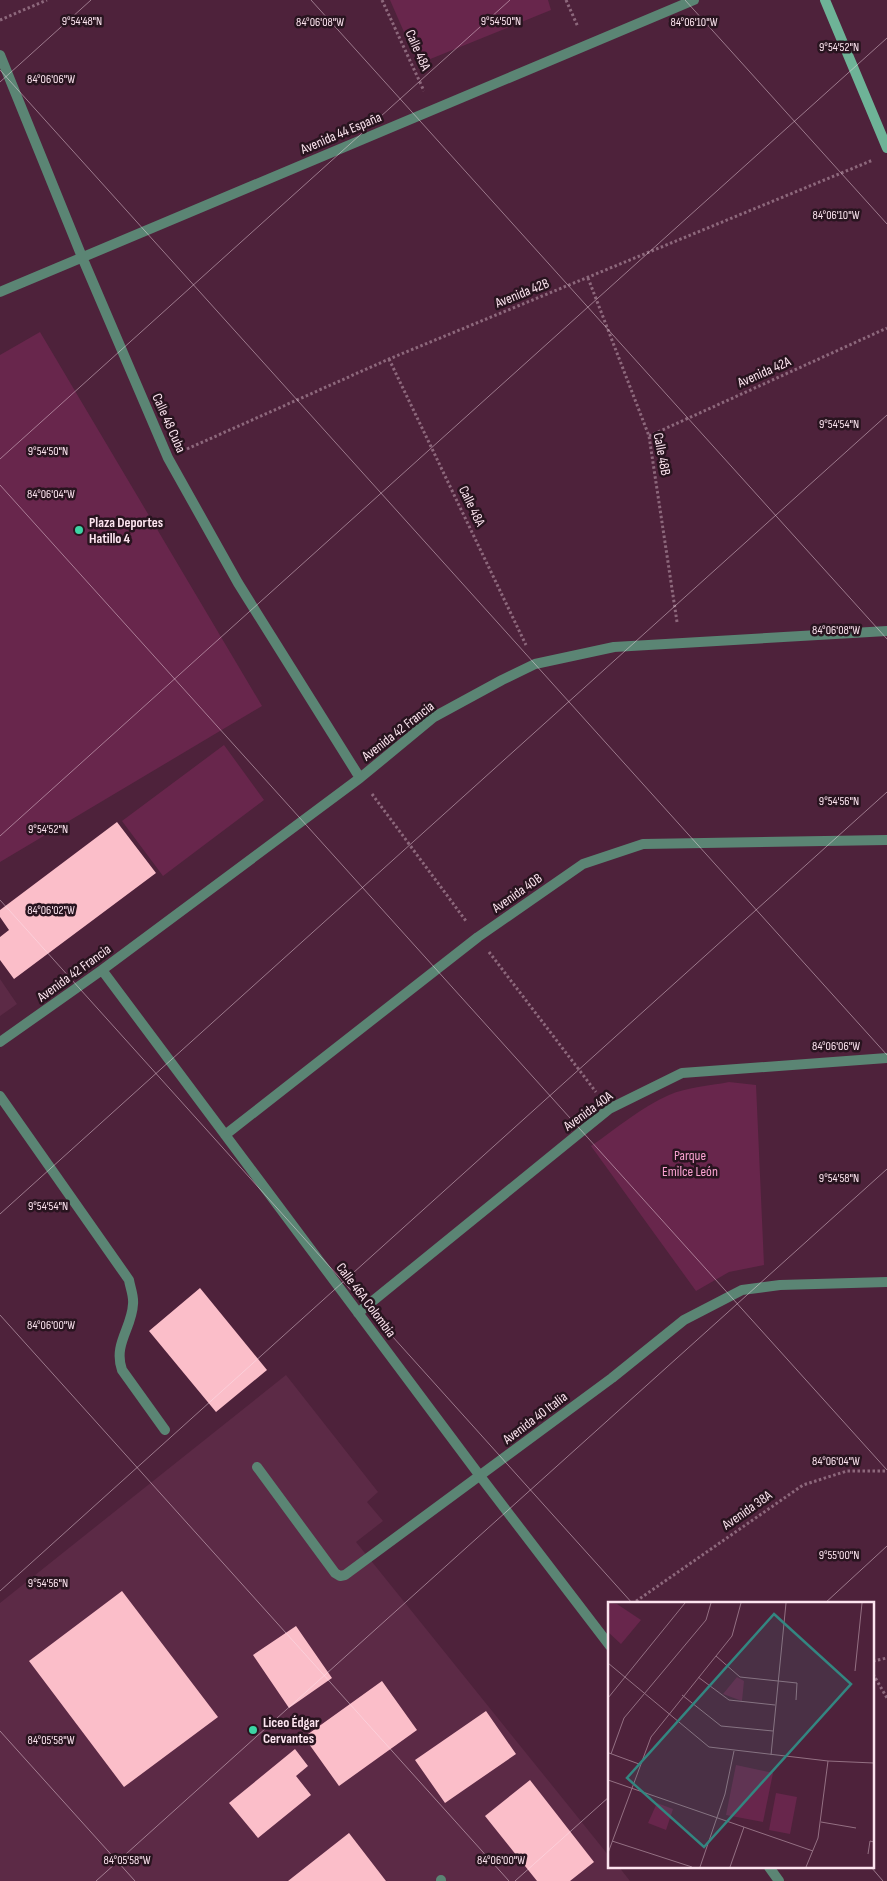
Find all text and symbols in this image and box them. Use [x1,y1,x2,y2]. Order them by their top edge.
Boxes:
text: 9°54'48"N [62,14,102,29]
text: 9°54'50"N [481,14,521,29]
text: 84°06'08"W [296,15,344,30]
text: 84°06'10"W [670,15,718,30]
street label: Calle 48A [401,27,435,74]
text: 9°54'52"N [819,40,859,55]
text: 84°06'06"W [27,72,75,87]
street label: Avenida 44 España [297,108,384,158]
text: 84°06'10"W [812,208,860,223]
street label: Avenida 42B [492,274,551,312]
street label: Avenida 42A [734,352,794,392]
street label: Calle 48 Cuba [148,391,190,455]
text: 9°54'54"N [819,417,859,432]
street label: Calle 48B [650,431,674,477]
text: 9°54'50"N [28,444,68,459]
street label: Calle 48A [455,483,490,530]
text: 84°06'04"W [27,487,75,502]
place label: Plaza Deportes Hatillo 4 [89,514,163,547]
marker: Plaza Deportes Hatillo 4 [73,524,85,536]
text: 84°06'08"W [812,623,860,638]
street label: Avenida 42 Francia [358,698,437,765]
text: 9°54'56"N [819,794,859,809]
text: 9°54'52"N [28,822,68,837]
street label: Avenida 40B [488,870,545,917]
text: 84°06'02"W [27,903,75,918]
street label: Avenida 42 Francia [33,941,114,1006]
text: 84°06'06"W [812,1039,860,1054]
street label: Avenida 40A [559,1087,617,1135]
park label: Parque Emilce León [662,1147,718,1180]
text: 9°54'58"N [819,1171,859,1186]
text: 9°54'54"N [28,1199,68,1214]
street label: Calle 46A Colombia [332,1259,400,1341]
text: 84°06'00"W [27,1318,75,1333]
street label: Avenida 40 Italia [499,1388,571,1448]
text: 84°06'04"W [812,1454,860,1469]
street label: Avenida 38A [718,1486,776,1534]
text: 9°55'00"N [819,1548,859,1563]
text: 9°54'56"N [28,1576,68,1591]
inset map [608,1602,874,1868]
place label: Liceo Édgar Cervantes [263,1714,320,1747]
marker: Liceo Édgar Cervantes [247,1724,259,1736]
text: 84°05'58"W [27,1733,75,1748]
text: 84°05'58"W [103,1853,151,1868]
text: 84°06'00"W [477,1853,525,1868]

